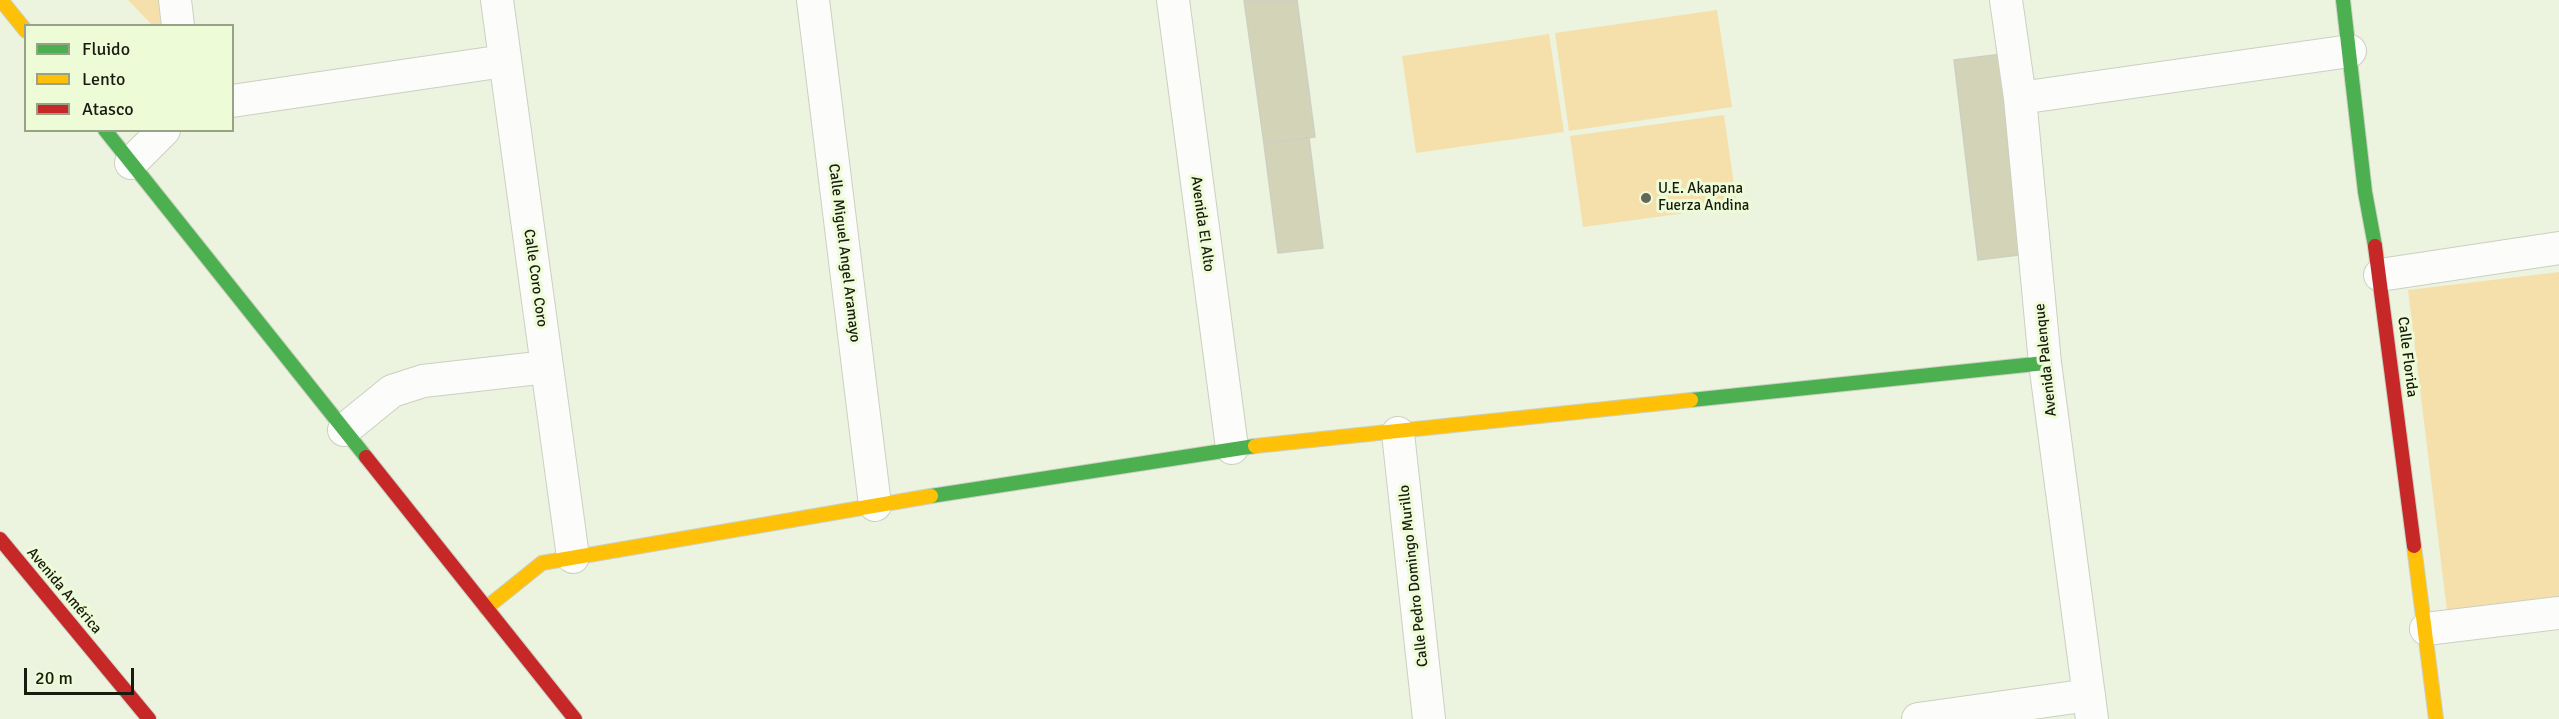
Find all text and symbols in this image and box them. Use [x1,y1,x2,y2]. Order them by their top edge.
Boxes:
legend [24,24,234,132]
text: Fluido [82,38,130,60]
text: Lento [82,68,125,90]
text: Atasco [82,98,134,120]
street label: Calle Miguel Angel Aramayo [824,163,864,343]
street label: Avenida El Alto [1186,175,1218,273]
place label: U.E. Akapana Fuerza Andina [1658,180,1749,215]
marker: U.E. Akapana Fuerza Andina [1639,191,1653,205]
street label: Calle Coro Coro [519,228,551,328]
street label: Avenida Palenque [2031,303,2061,417]
street label: Calle Florida [2393,316,2421,398]
street label: Calle Pedro Domingo Murillo [1395,484,1433,668]
street label: Avenida América [23,544,105,638]
scale bar [27,656,136,694]
text: 20 m [35,667,73,689]

